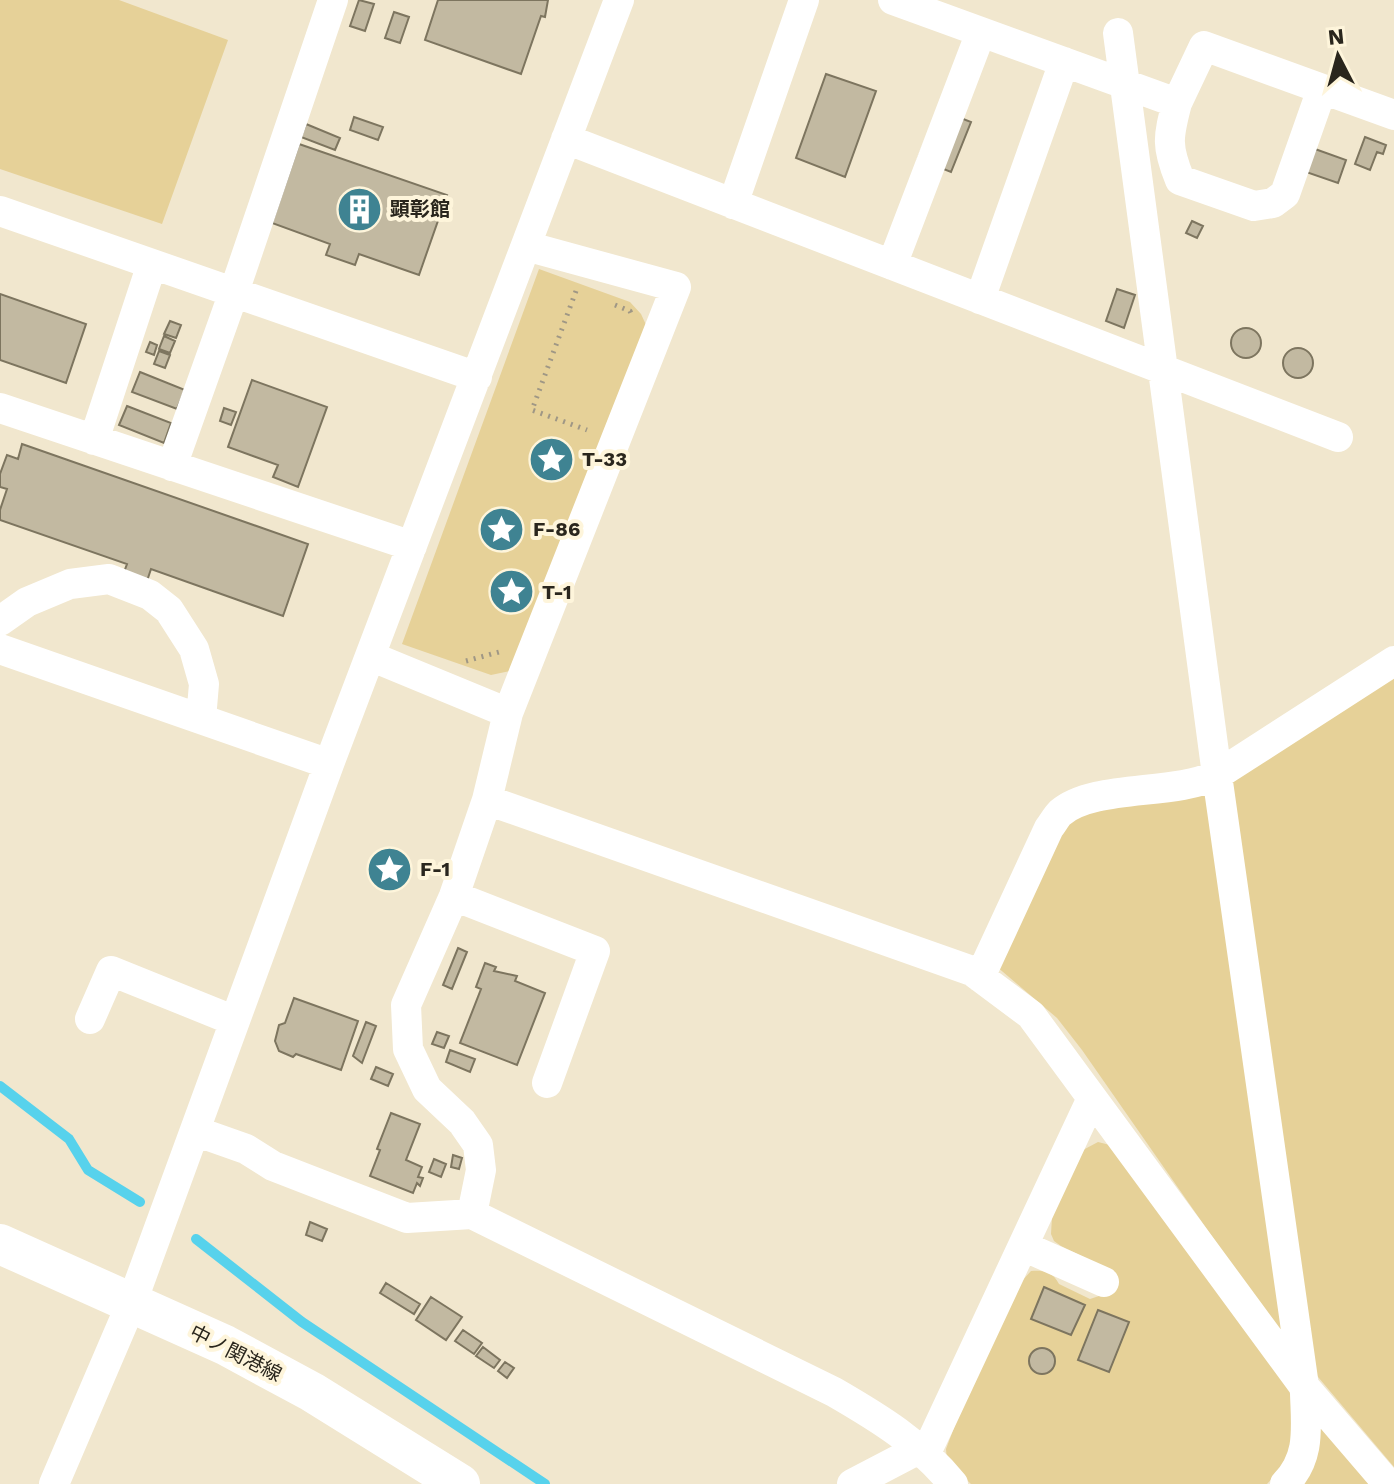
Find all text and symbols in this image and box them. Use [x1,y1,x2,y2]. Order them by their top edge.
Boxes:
north arrow [1298,16,1378,96]
text: N [1327,23,1345,50]
building icon: 顕彰館 [335,185,383,233]
place label: 顕彰館 [390,197,450,221]
place icon: T-33 [527,435,575,483]
place label: T-33 [582,447,627,471]
place icon: F-86 [478,505,526,553]
place label: F-86 [533,517,580,541]
place icon: T-1 [487,568,535,616]
place label: T-1 [542,580,572,604]
place icon: F-1 [365,845,413,893]
place label: F-1 [420,857,450,881]
street label: 中ノ関港線 [186,1320,286,1386]

